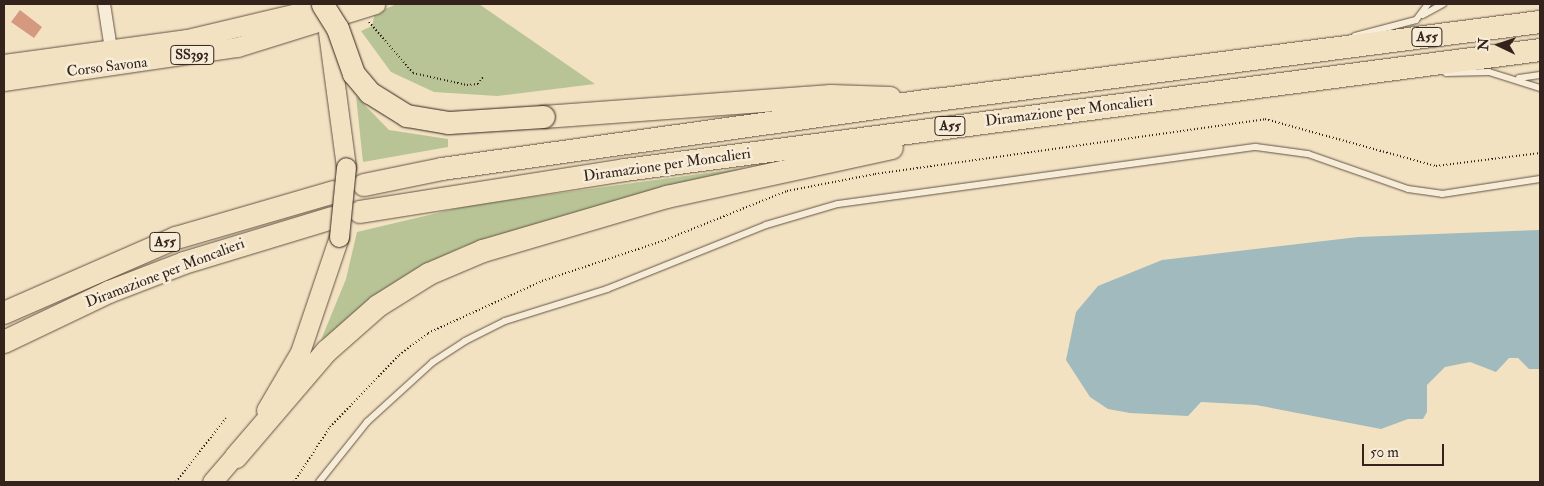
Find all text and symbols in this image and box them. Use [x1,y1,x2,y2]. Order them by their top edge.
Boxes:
north arrow [1474,20,1524,70]
road number: A55 [1411,26,1443,48]
text: N [1475,37,1492,51]
road number: SS393 [170,44,214,66]
street label: Corso Savona [66,53,148,81]
street label: Diramazione per Moncalieri [984,92,1154,130]
road number: A55 [934,114,966,138]
street label: Diramazione per Moncalieri [582,144,752,186]
road number: A55 [149,230,181,253]
street label: Diramazione per Moncalieri [83,234,247,312]
scale bar [1364,434,1446,466]
text: 50 m [1370,443,1399,462]

